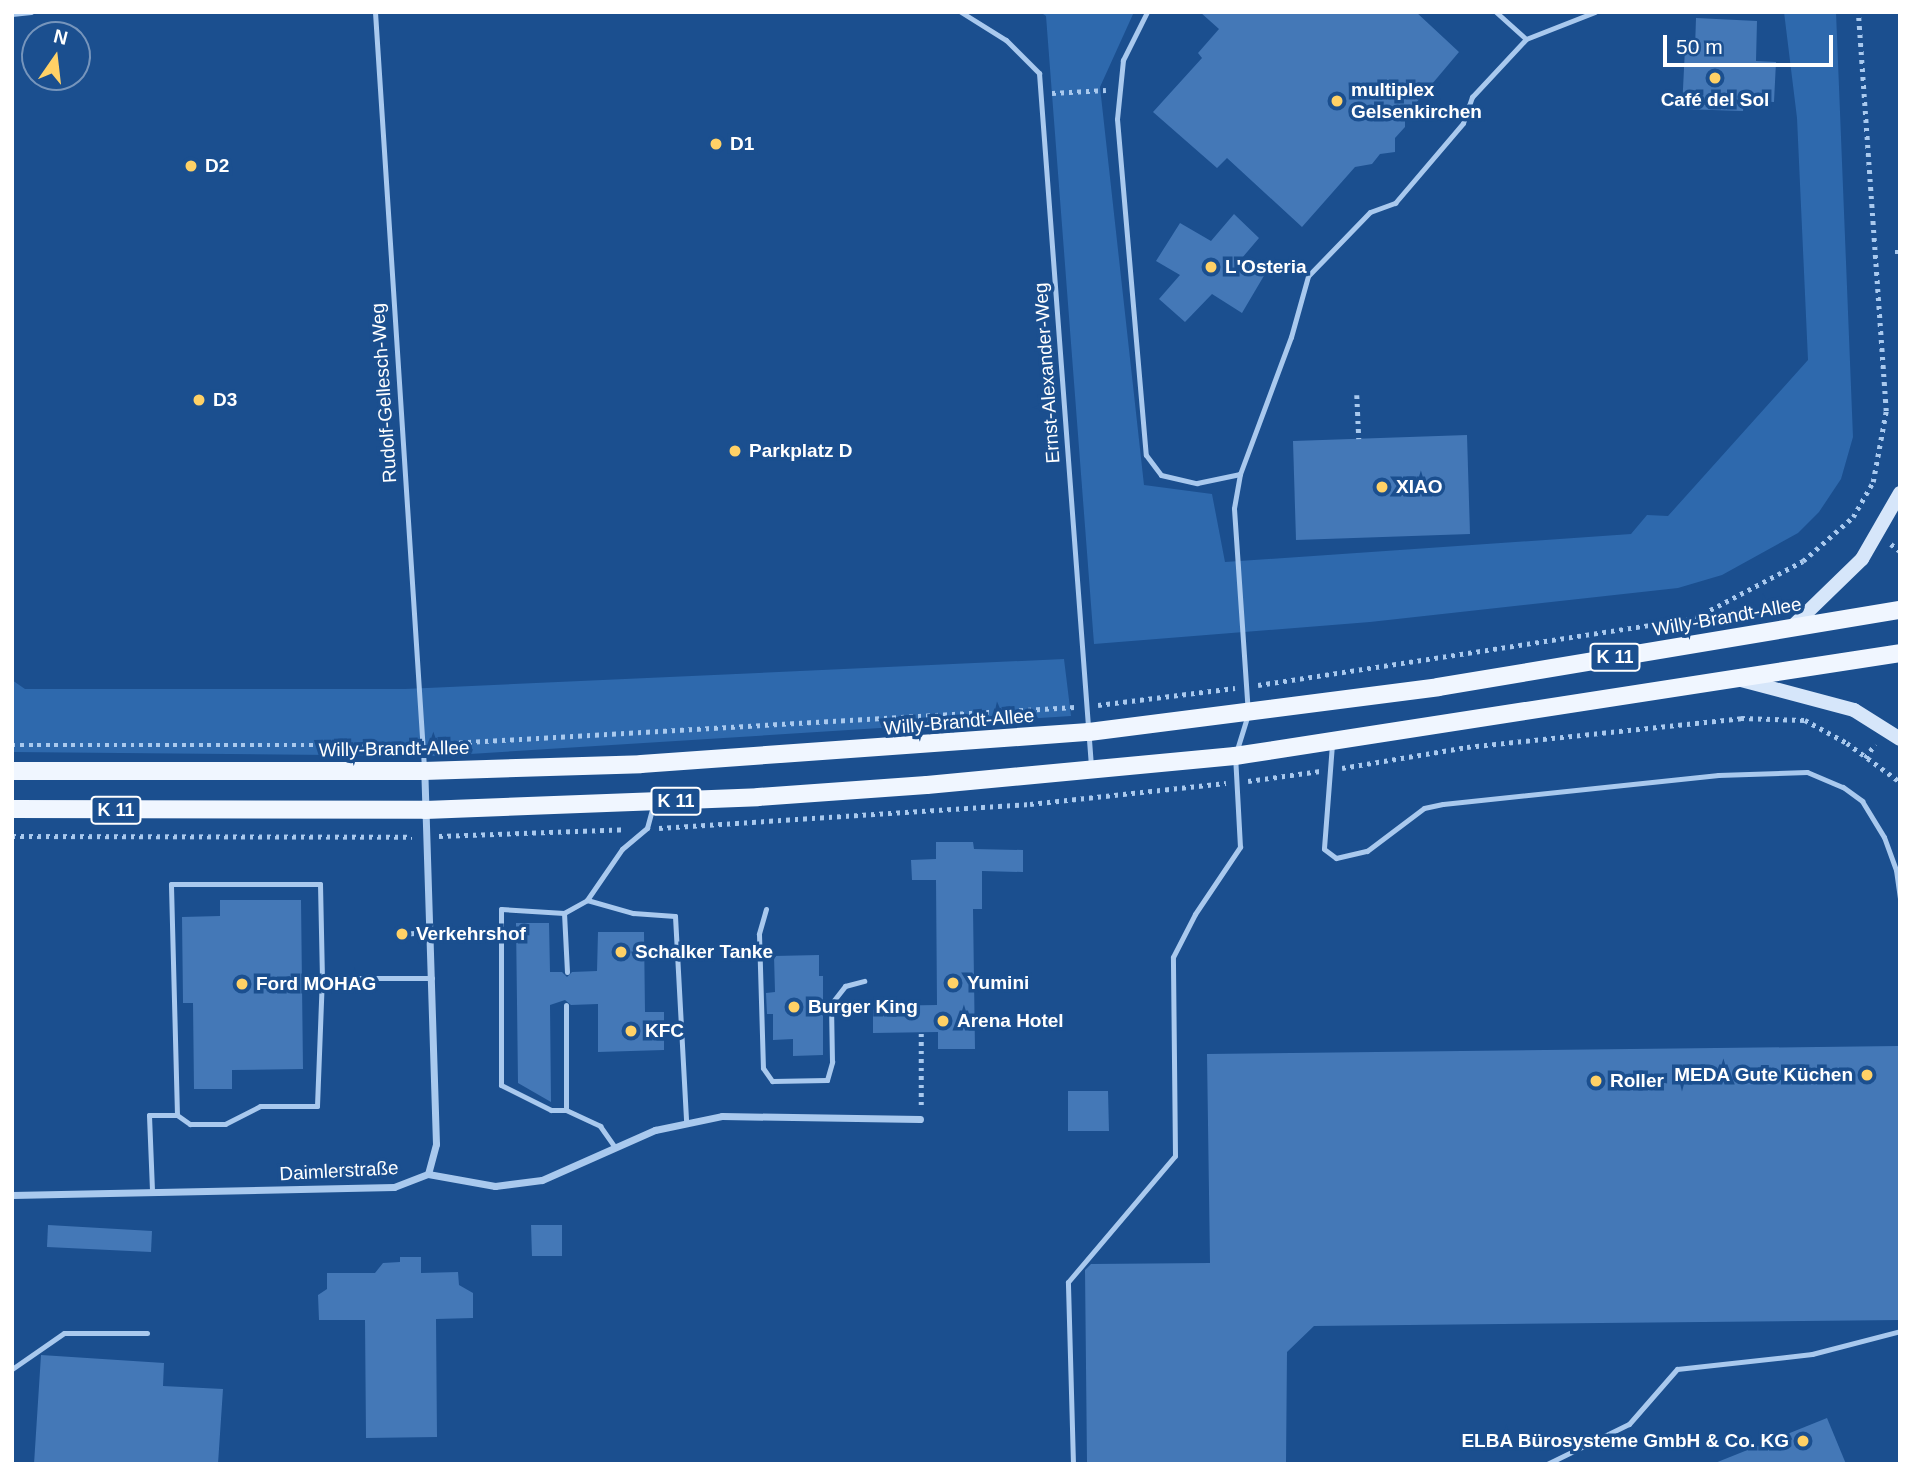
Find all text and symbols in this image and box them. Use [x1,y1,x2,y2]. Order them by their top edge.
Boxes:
north arrow [21,21,91,91]
scale bar [1667,21,1837,65]
text: N [52,25,70,49]
text: 50 m [1676,35,1723,58]
marker: Café del Sol [1707,70,1723,86]
place label: multiplex Gelsenkirchen [1351,79,1482,123]
place label: Café del Sol [1661,89,1769,111]
marker: multiplex Gelsenkirchen [1329,93,1345,109]
place label: D1 [730,133,754,155]
marker: D1 [708,136,724,152]
place label: D2 [205,155,229,177]
marker: D2 [183,158,199,174]
place label: L'Osteria [1225,256,1307,278]
marker: L'Osteria [1203,259,1219,275]
street label: Ernst-Alexander-Weg [1029,282,1065,464]
street label: Rudolf-Gellesch-Weg [366,302,402,484]
place label: D3 [213,389,237,411]
marker: D3 [191,392,207,408]
place label: Parkplatz D [749,440,852,462]
marker: Parkplatz D [727,443,743,459]
place label: XIAO [1396,476,1442,498]
marker: XIAO [1374,479,1390,495]
street label: Willy-Brandt-Allee [1651,593,1803,641]
road number: K 11 [1589,642,1641,672]
street label: Willy-Brandt-Allee [883,704,1035,740]
street label: Willy-Brandt-Allee [318,736,470,762]
road number: K 11 [650,786,702,816]
road number: K 11 [90,796,142,824]
place label: Verkehrshof [416,923,526,945]
marker: Verkehrshof [394,926,410,942]
place label: Schalker Tanke [635,941,773,963]
marker: Schalker Tanke [613,944,629,960]
place label: Yumini [967,972,1029,994]
place label: Ford MOHAG [256,973,376,995]
marker: Yumini [945,975,961,991]
marker: Ford MOHAG [234,976,250,992]
place label: Burger King [808,996,918,1018]
marker: Burger King [786,999,802,1015]
place label: Arena Hotel [957,1010,1064,1032]
marker: Arena Hotel [935,1013,951,1029]
place label: KFC [645,1020,684,1042]
marker: KFC [623,1023,639,1039]
place label: MEDA Gute Küchen [1674,1064,1853,1086]
marker: MEDA Gute Küchen [1859,1067,1875,1083]
place label: Roller [1610,1070,1664,1092]
marker: Roller [1588,1073,1604,1089]
street label: Daimlerstraße [279,1156,399,1186]
place label: ELBA Bürosysteme GmbH & Co. KG [1461,1430,1789,1452]
marker: ELBA Bürosysteme GmbH & Co. KG [1795,1433,1811,1449]

